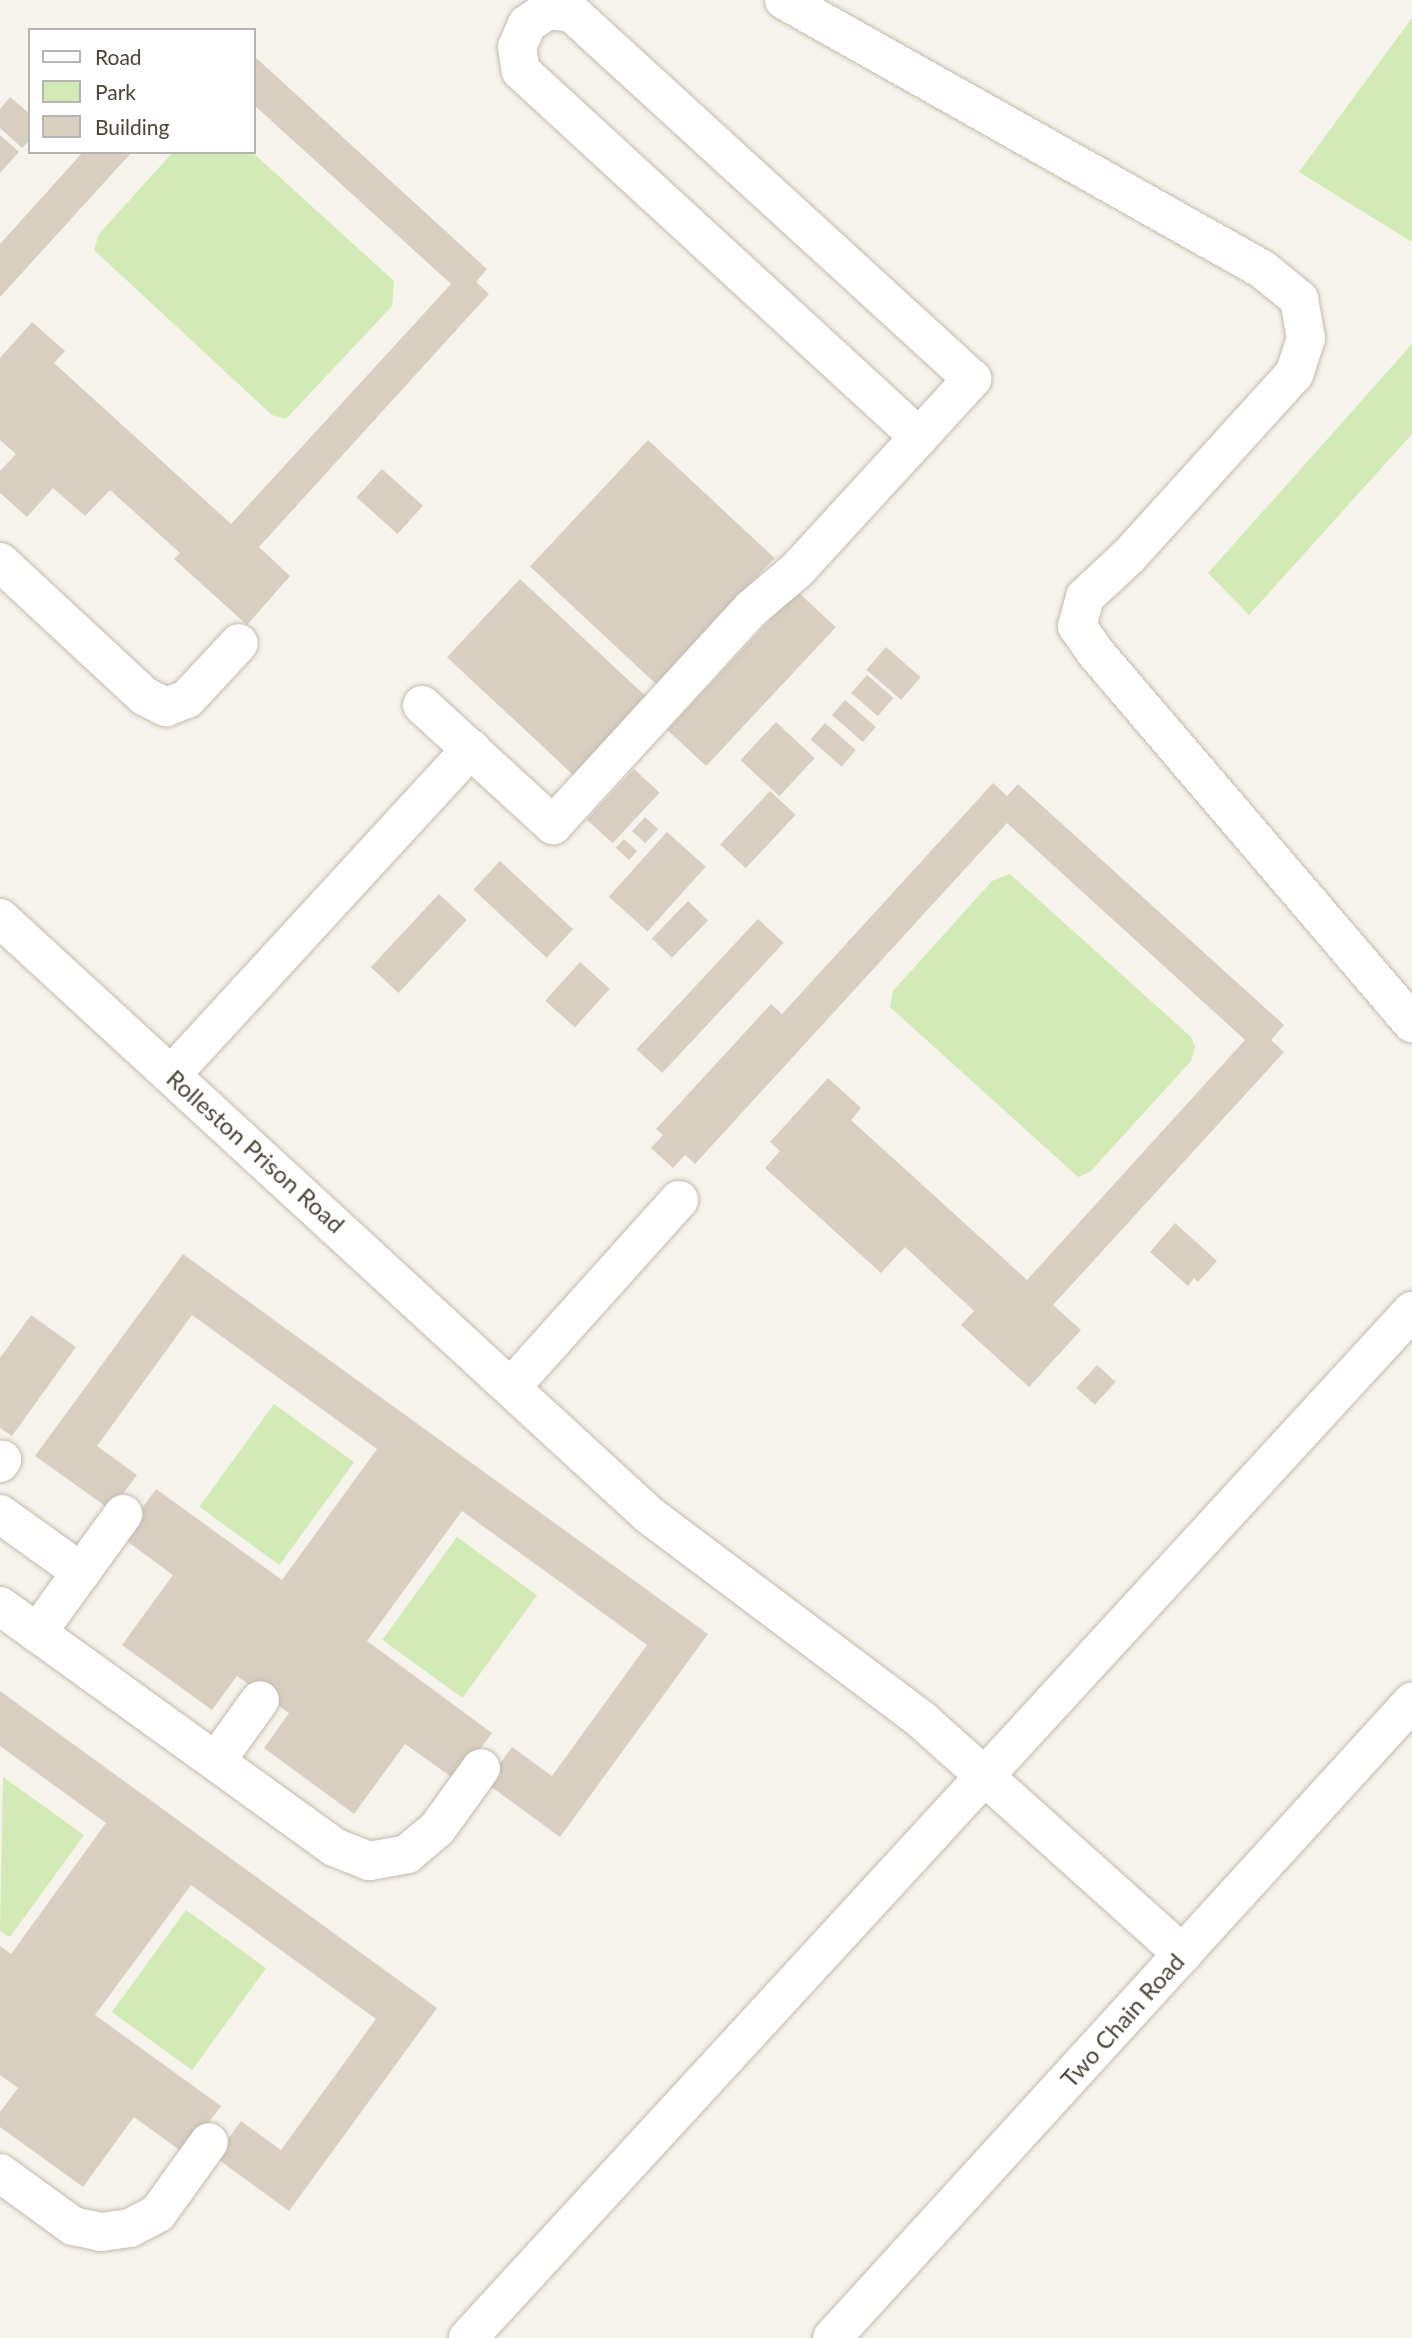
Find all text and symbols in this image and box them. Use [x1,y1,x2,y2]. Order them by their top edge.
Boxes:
legend [28,28,256,154]
text: Road [95,44,142,69]
text: Park [95,79,136,104]
text: Building [95,114,170,139]
street label: Rolleston Prison Road [161,1064,351,1238]
street label: Two Chain Road [1054,1947,1190,2093]

